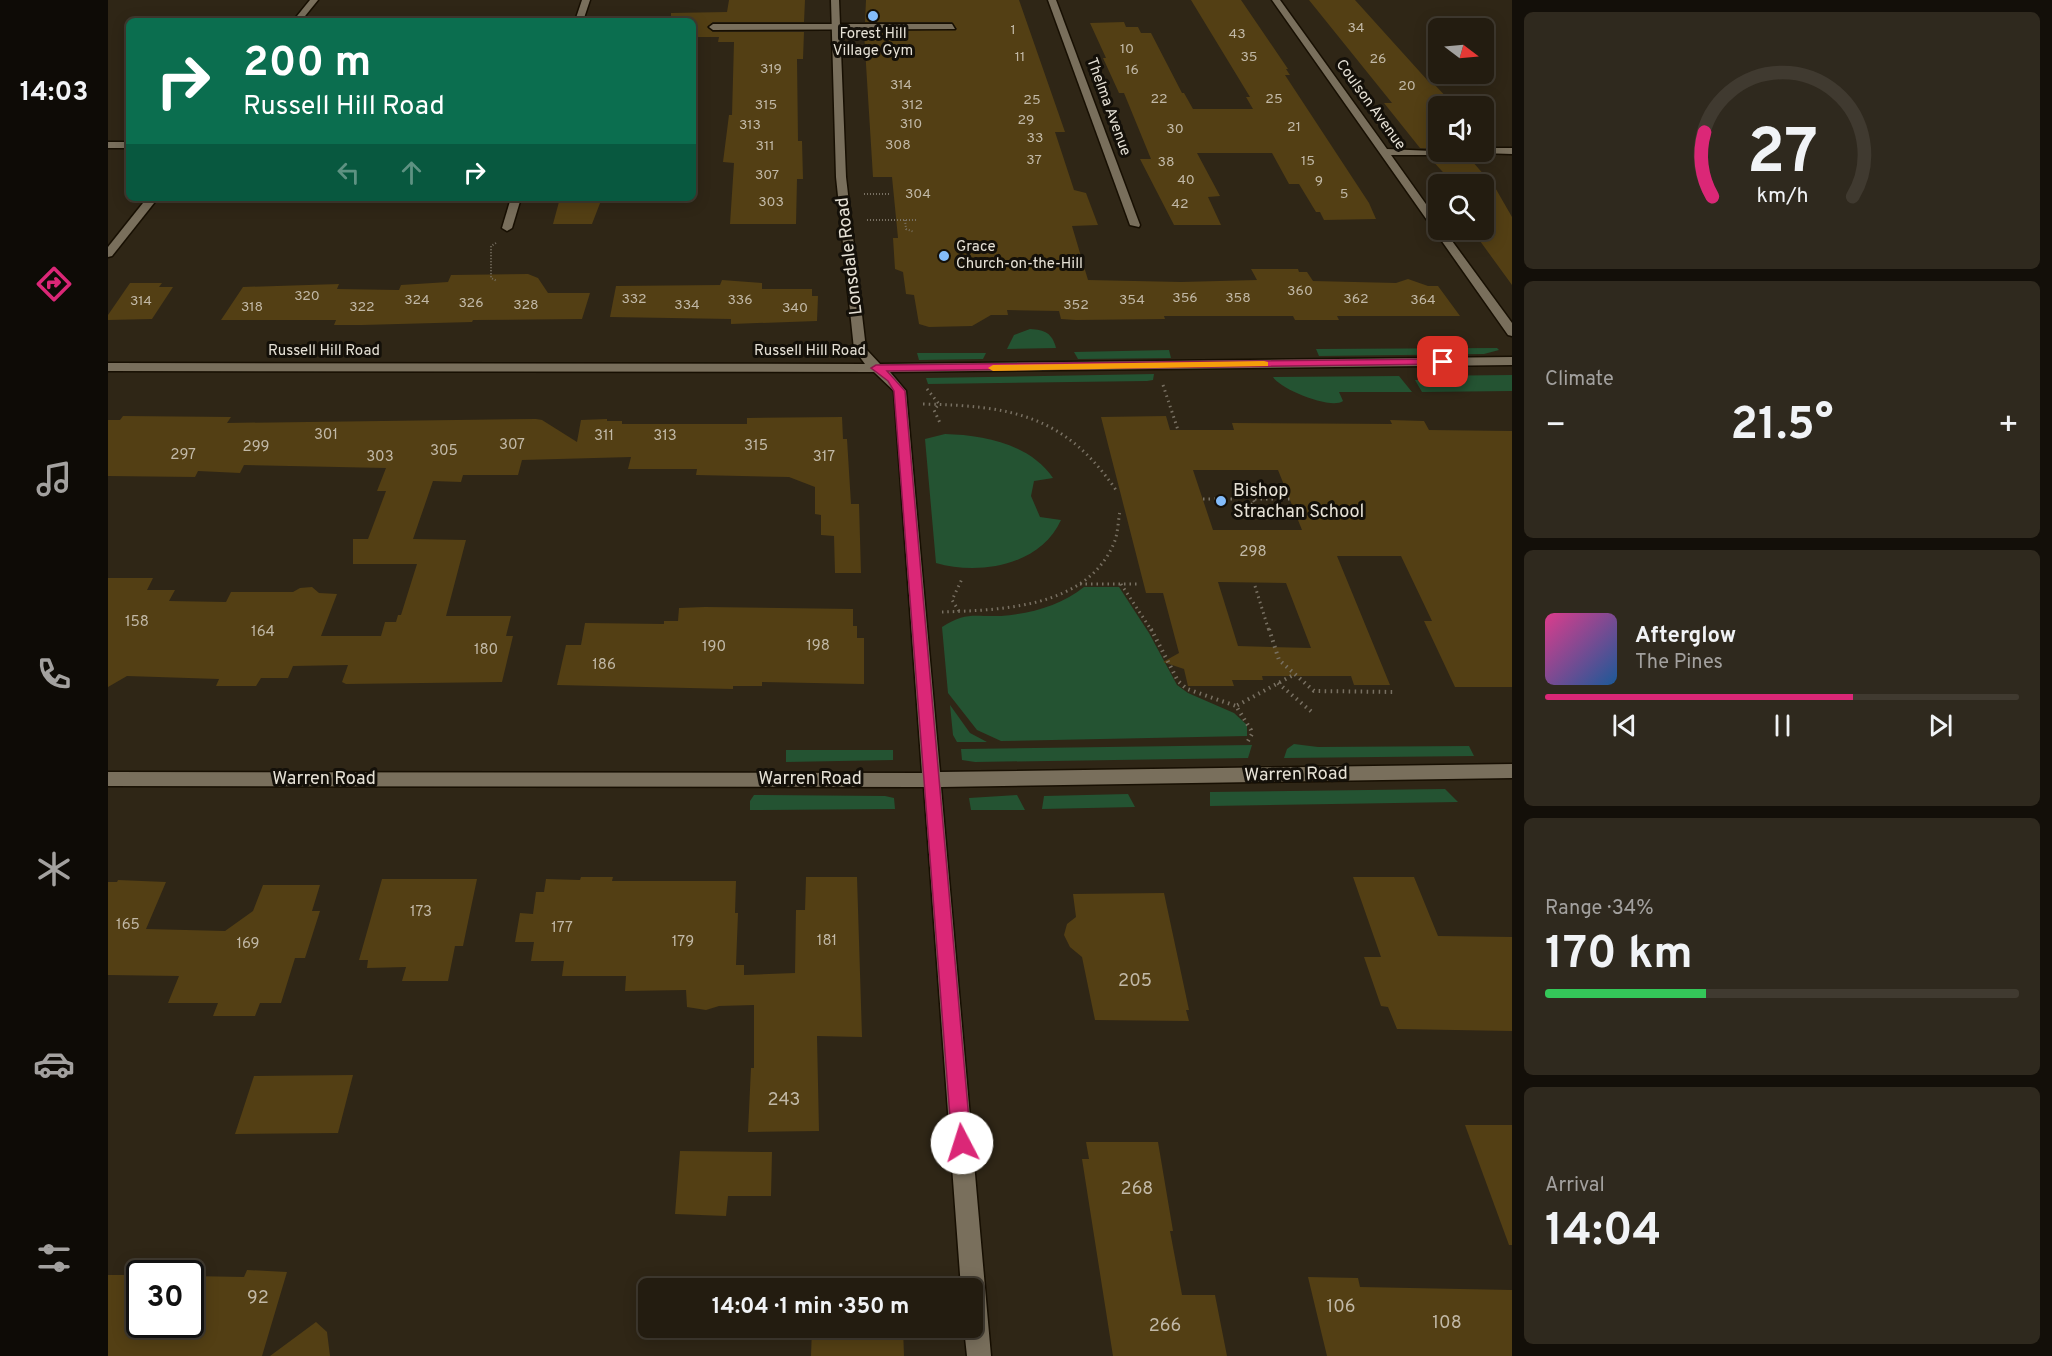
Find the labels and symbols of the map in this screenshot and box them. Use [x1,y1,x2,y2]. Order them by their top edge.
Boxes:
marker: Forest Hill Village Gym [866,9,880,23]
north arrow [1428,18,1494,84]
house number: 34 [1347,20,1365,37]
house number: 1 [1010,22,1016,39]
place label: Forest Hill Village Gym [833,25,913,61]
house number: 43 [1228,26,1246,43]
house number: 10 [1120,41,1134,58]
house number: 11 [1015,49,1025,66]
house number: 35 [1240,49,1258,66]
house number: 26 [1370,51,1386,68]
street label: Thelma Avenue [1081,55,1135,159]
street label: Coulson Avenue [1331,56,1409,154]
house number: 319 [760,61,782,78]
house number: 16 [1125,62,1139,79]
house number: 314 [890,77,912,94]
house number: 20 [1398,78,1416,95]
house number: 22 [1150,91,1168,108]
house number: 25 [1265,91,1283,108]
house number: 25 [1023,92,1041,109]
house number: 315 [755,97,777,114]
house number: 312 [901,97,923,114]
house number: 29 [1018,112,1034,129]
house number: 310 [900,116,922,133]
house number: 313 [739,117,761,134]
house number: 21 [1287,119,1301,136]
house number: 30 [1166,121,1184,138]
house number: 33 [1027,130,1043,147]
house number: 308 [885,137,911,154]
house number: 311 [756,138,774,155]
house number: 37 [1026,152,1042,169]
house number: 15 [1301,153,1315,170]
house number: 38 [1158,154,1174,171]
house number: 307 [755,167,779,184]
house number: 40 [1177,172,1195,189]
house number: 9 [1315,173,1323,190]
house number: 304 [905,186,931,203]
house number: 5 [1340,186,1348,203]
house number: 303 [758,194,784,211]
street label: Lonsdale Road [831,196,869,316]
house number: 42 [1171,196,1189,213]
place label: Grace Church-on-the-Hill [956,238,1083,274]
marker: Grace Church-on-the-Hill [937,249,951,263]
house number: 360 [1287,283,1313,300]
house number: 320 [294,288,320,305]
house number: 356 [1172,290,1198,307]
house number: 358 [1225,290,1251,307]
house number: 332 [621,291,647,308]
house number: 362 [1343,291,1369,308]
house number: 324 [404,292,430,309]
house number: 336 [727,292,753,309]
house number: 354 [1119,292,1145,309]
house number: 364 [1410,292,1436,309]
house number: 314 [130,293,152,310]
house number: 326 [458,295,484,312]
house number: 328 [513,297,539,314]
house number: 334 [674,297,700,314]
house number: 352 [1063,297,1089,314]
house number: 318 [241,299,263,316]
house number: 322 [349,299,375,316]
house number: 340 [782,300,808,317]
pin [1417,336,1468,387]
street label: Russell Hill Road [268,342,380,361]
street label: Russell Hill Road [754,342,866,361]
house number: 301 [314,426,338,445]
house number: 311 [594,427,614,446]
house number: 313 [653,427,677,446]
house number: 307 [499,436,525,455]
house number: 315 [744,437,768,456]
house number: 299 [242,438,270,457]
house number: 305 [430,442,458,461]
house number: 297 [170,446,196,465]
house number: 303 [366,448,394,467]
house number: 317 [813,448,835,467]
place label: Bishop Strachan School [1233,480,1364,524]
marker: Bishop Strachan School [1214,494,1228,508]
house number: 298 [1239,543,1267,562]
house number: 158 [125,613,149,632]
house number: 164 [251,623,275,642]
house number: 198 [806,637,830,656]
house number: 190 [702,638,726,657]
house number: 180 [474,641,498,660]
house number: 186 [592,656,616,675]
street label: Warren Road [1244,763,1348,787]
street label: Warren Road [272,768,376,791]
street label: Warren Road [758,768,862,791]
house number: 173 [410,903,432,922]
house number: 165 [116,916,140,935]
house number: 177 [551,919,573,938]
house number: 181 [817,932,837,951]
house number: 179 [672,933,694,952]
house number: 169 [237,935,259,954]
house number: 205 [1118,970,1152,993]
house number: 243 [768,1089,800,1112]
position arrow [930,1111,994,1175]
house number: 268 [1121,1178,1153,1201]
speed limit sign: 30 [126,1260,204,1338]
house number: 92 [247,1287,269,1310]
house number: 106 [1326,1296,1356,1319]
house number: 108 [1432,1312,1462,1335]
house number: 266 [1149,1315,1181,1338]

